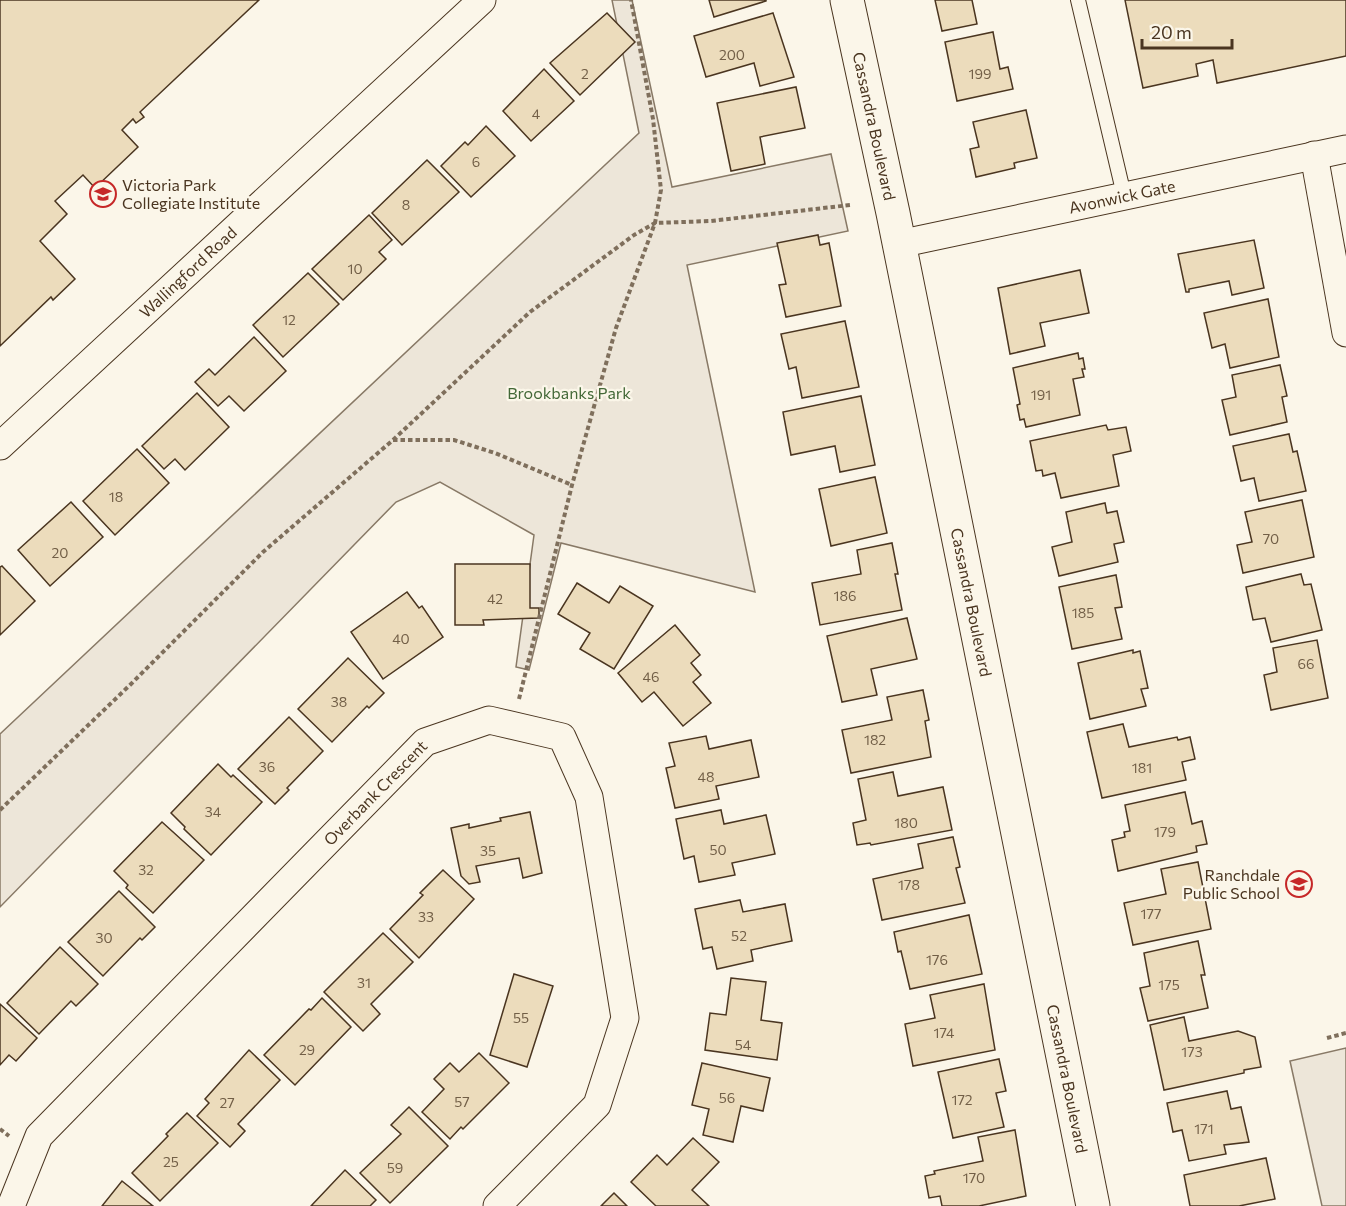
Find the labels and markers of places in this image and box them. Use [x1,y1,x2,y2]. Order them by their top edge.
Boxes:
place label: Victoria Park Collegiate Institute [122,175,260,212]
school or university icon: Victoria Park Collegiate Institute [88,179,118,209]
place label: Ranchdale Public School [1183,865,1280,902]
school or university icon: Ranchdale Public School [1284,869,1314,899]

